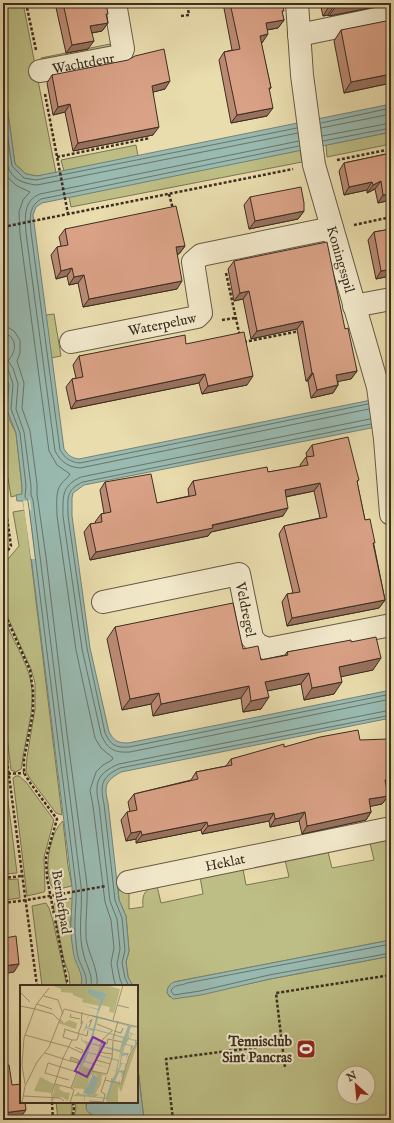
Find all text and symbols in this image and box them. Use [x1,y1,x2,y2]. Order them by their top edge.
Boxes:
street label: Wachtdeur [51,49,116,79]
street label: Koningsspil [322,224,358,295]
street label: Waterpeluw [127,309,199,340]
street label: Veldregel [231,580,260,639]
street label: Heklat [204,850,247,876]
street label: Bernlefpad [47,869,75,936]
inset map [20,985,138,1103]
place label: Tennisclub Sint Pancras [222,1033,293,1067]
sports icon: Tennisclub Sint Pancras [295,1038,317,1060]
north arrow [336,1065,376,1105]
text: N [344,1068,360,1086]

